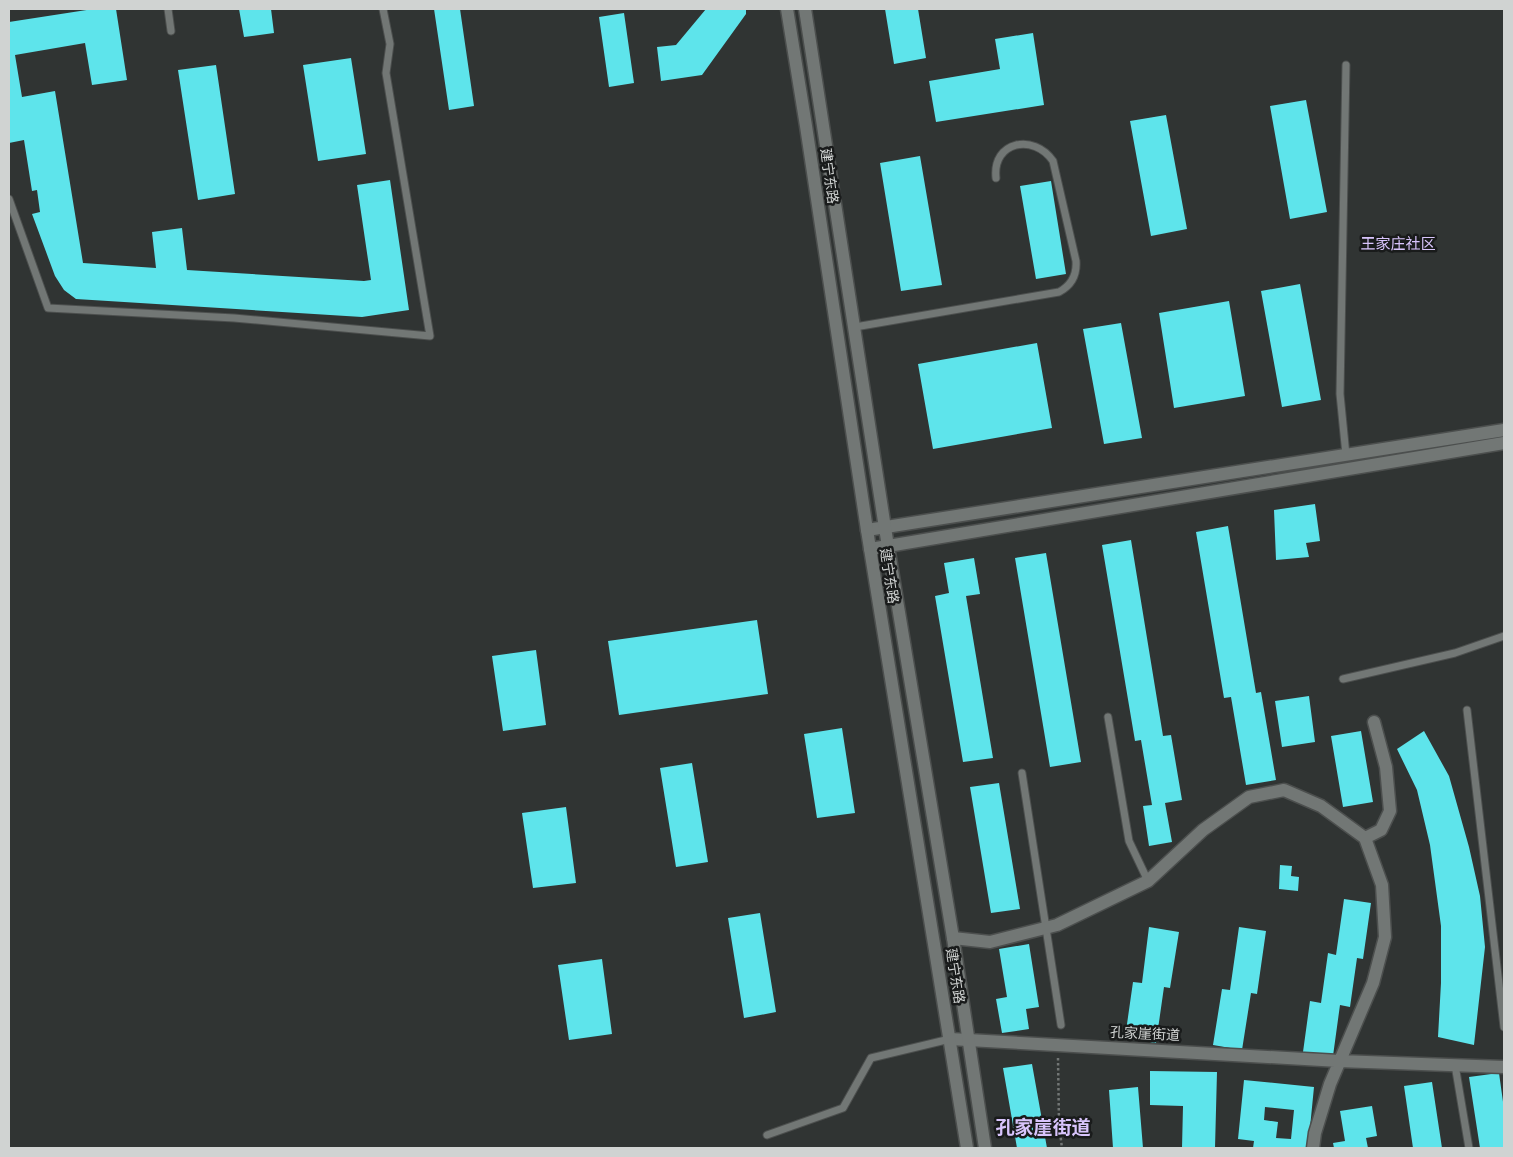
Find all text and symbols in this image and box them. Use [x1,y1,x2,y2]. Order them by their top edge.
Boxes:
street label: 建宁东路 [817,147,841,205]
district label: 王家庄社区 [1360,235,1436,253]
street label: 建宁东路 [876,547,902,605]
street label: 建宁东路 [942,947,968,1005]
street label: 孔家崖街道 [1110,1024,1180,1044]
district label: 孔家崖街道 [995,1116,1091,1140]

